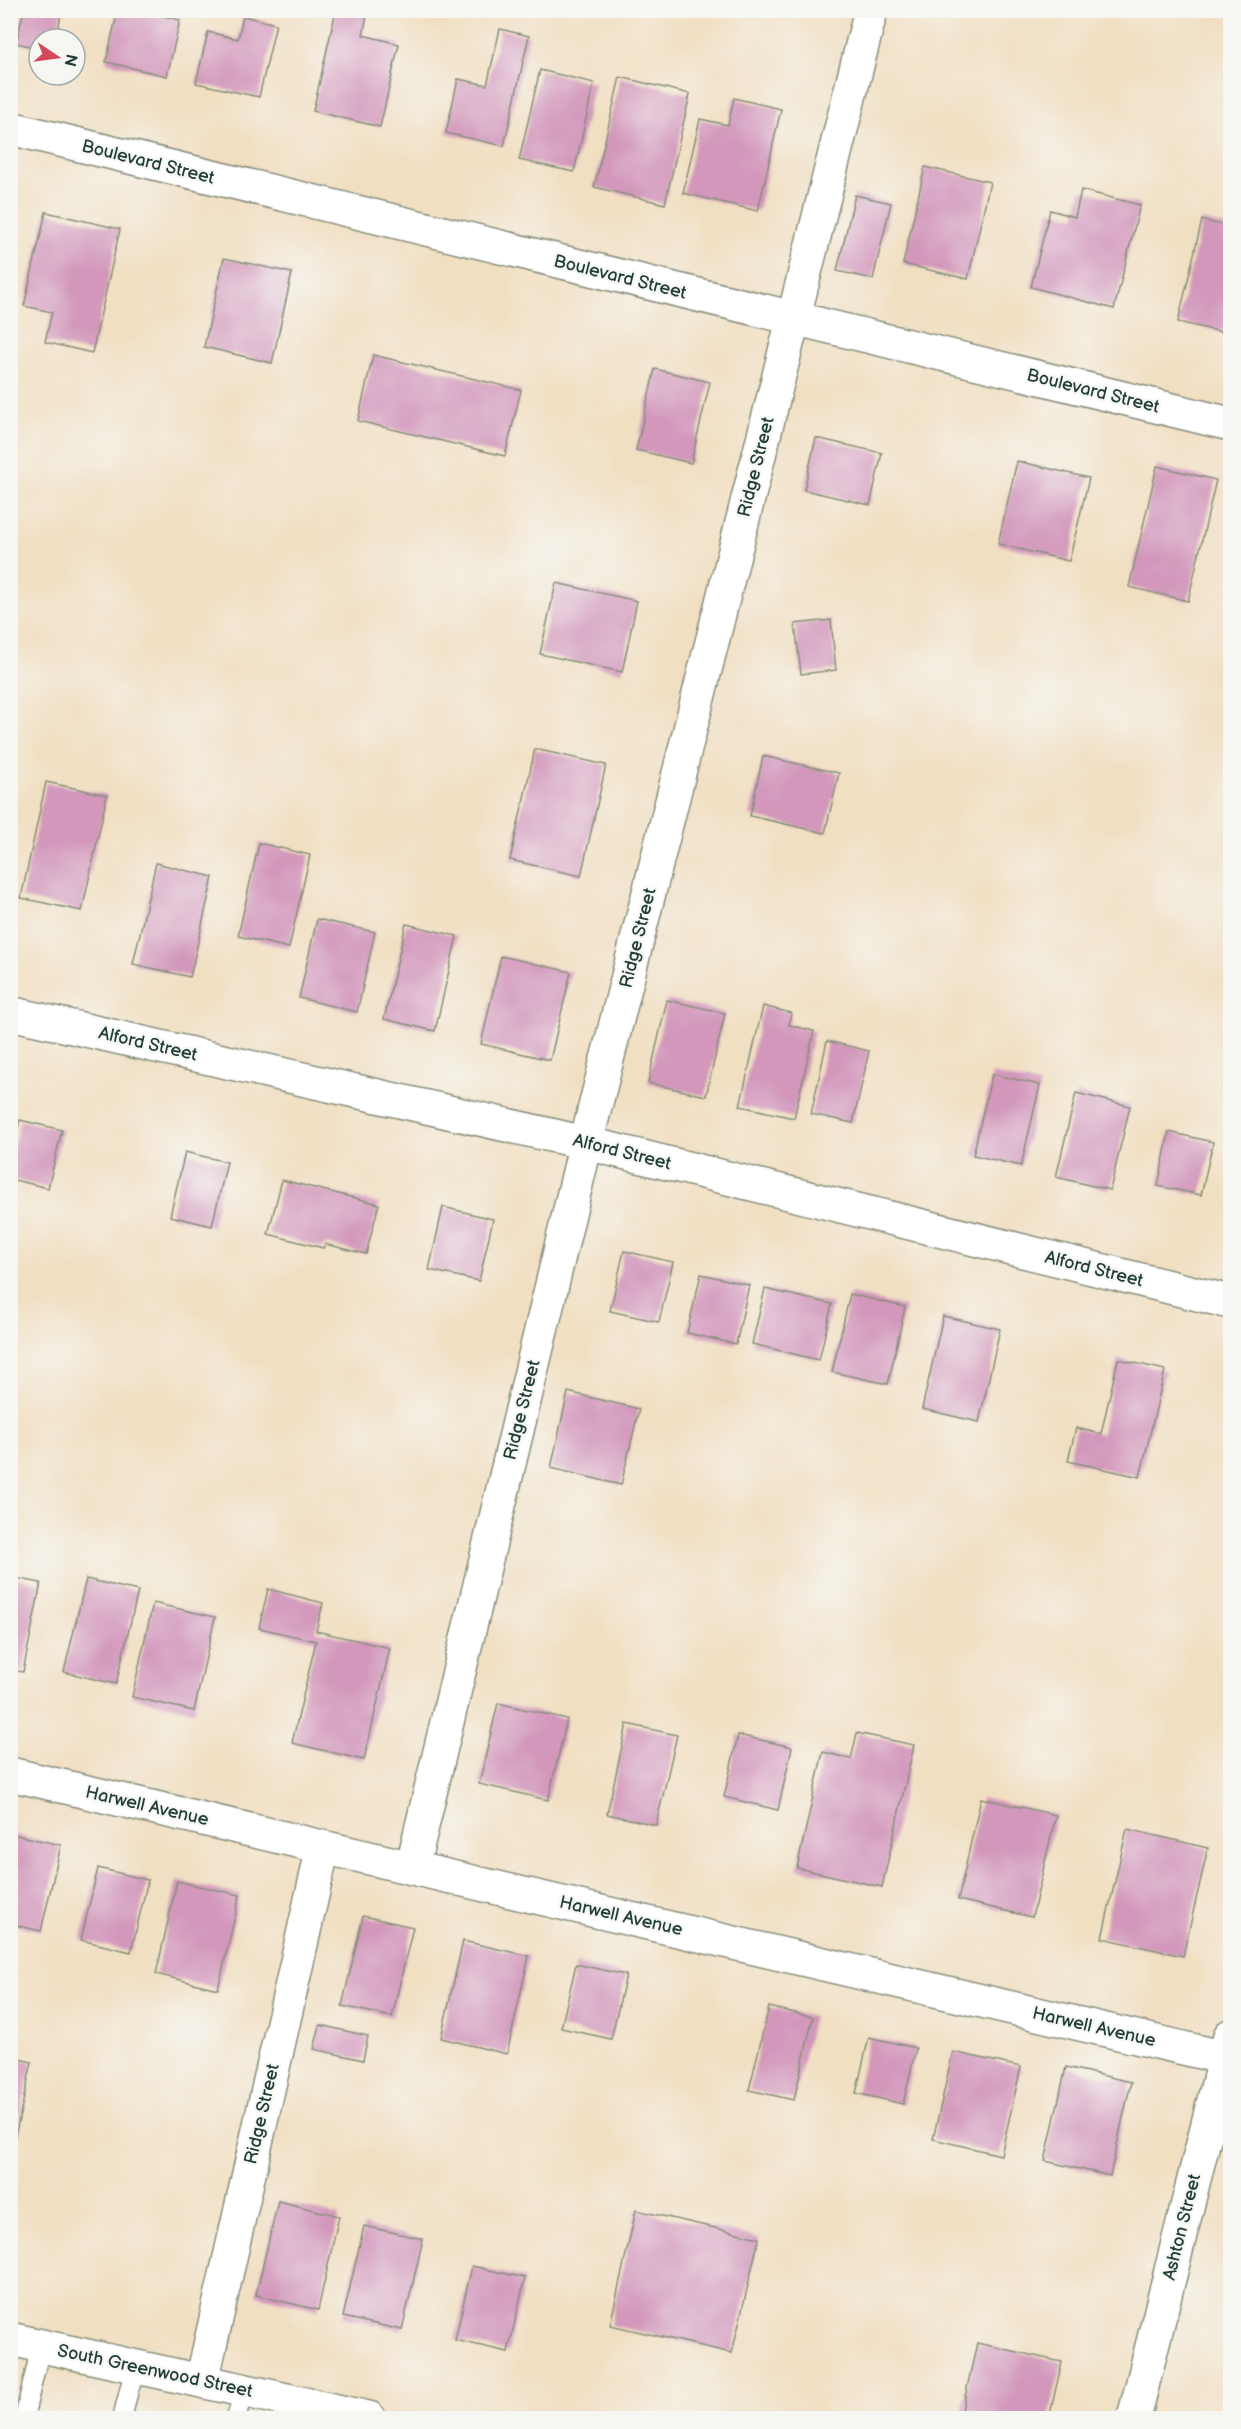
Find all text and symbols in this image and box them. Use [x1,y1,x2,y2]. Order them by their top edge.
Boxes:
north arrow [27,27,87,87]
text: N [60,52,81,68]
street label: Boulevard Street [80,135,217,189]
street label: Boulevard Street [552,250,689,304]
street label: Boulevard Street [1025,364,1162,418]
street label: Ridge Street [733,414,779,519]
street label: Ridge Street [615,885,661,990]
street label: Alford Street [97,1022,200,1066]
street label: Alford Street [571,1130,674,1174]
street label: Alford Street [1043,1247,1146,1291]
street label: Ridge Street [499,1357,545,1462]
street label: Harwell Avenue [83,1782,211,1830]
street label: Harwell Avenue [557,1892,685,1940]
street label: Harwell Avenue [1030,2003,1158,2051]
street label: Ridge Street [240,2061,284,2166]
street label: Ashton Street [1159,2171,1205,2282]
street label: South Greenwood Street [56,2340,255,2402]

